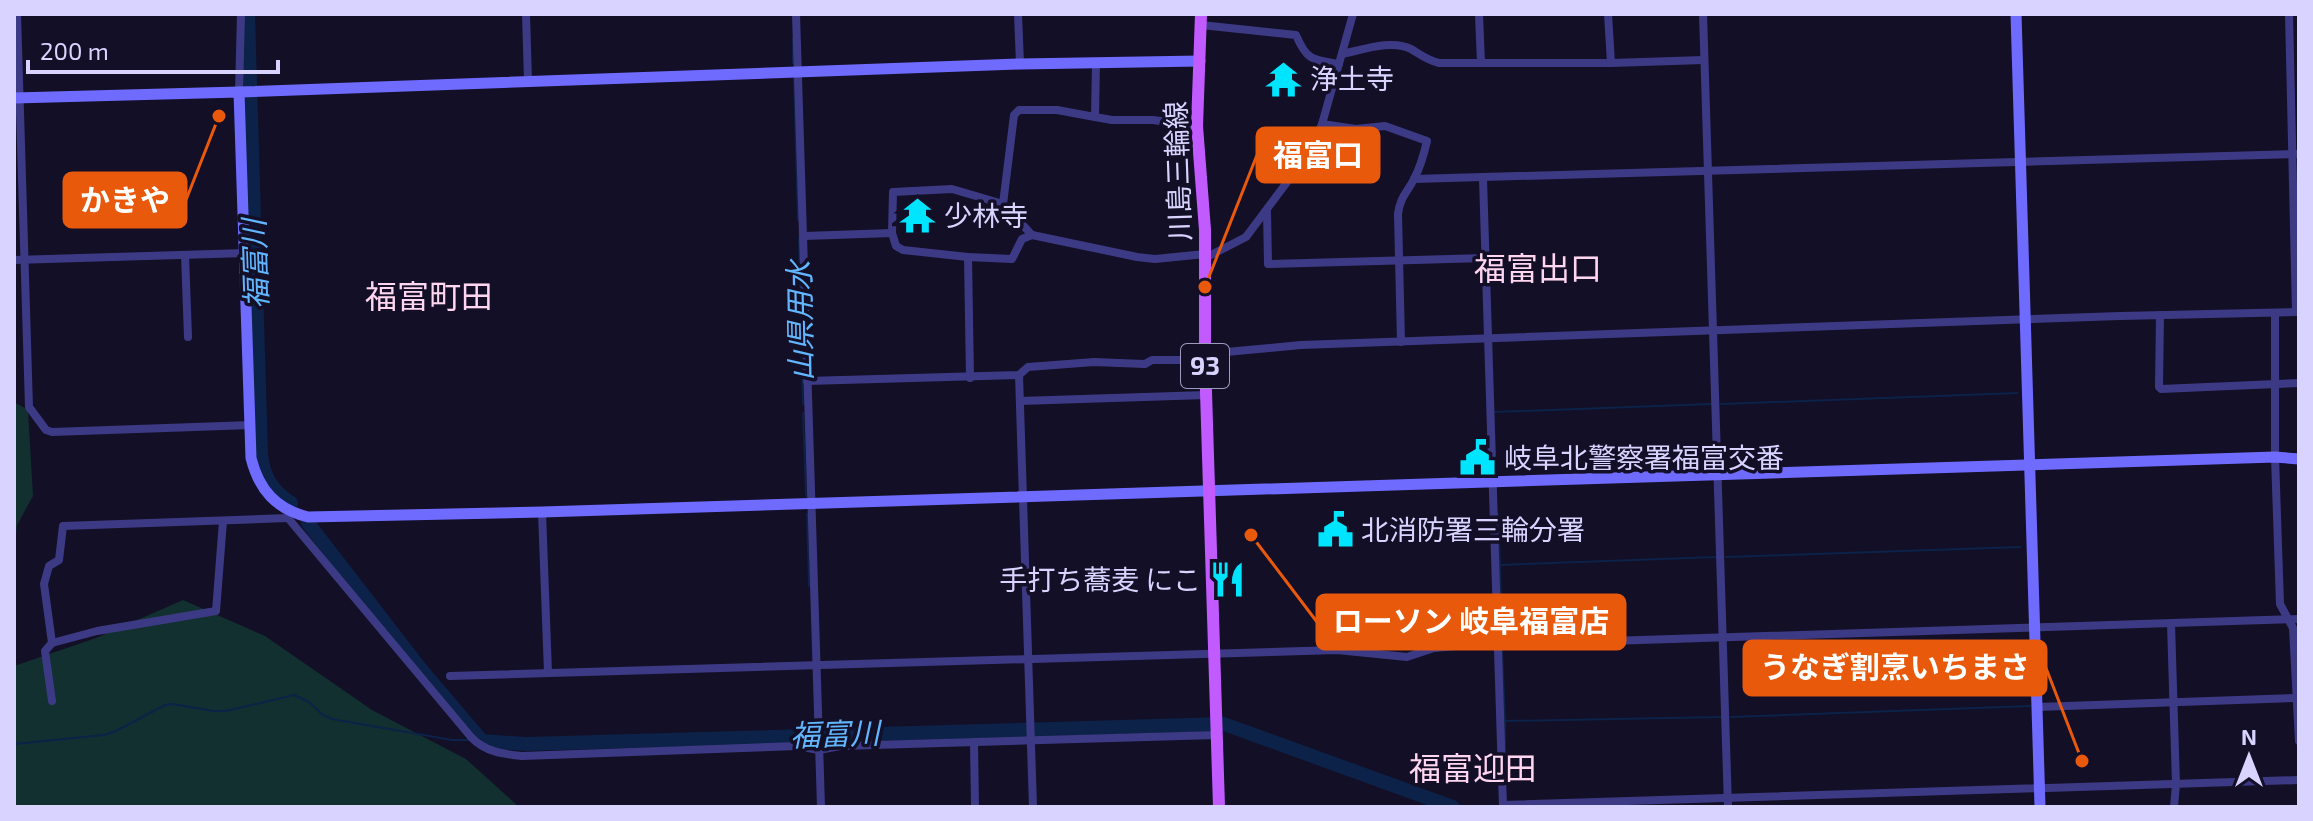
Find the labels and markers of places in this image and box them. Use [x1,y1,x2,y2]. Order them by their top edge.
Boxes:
temple icon: 浄土寺 [1265,60,1303,98]
place label: 浄土寺 [1310,61,1394,95]
callout: 福富口 [1257,128,1379,182]
callout: かきや [64,173,186,227]
temple icon: 少林寺 [899,197,937,235]
place label: 少林寺 [944,198,1028,232]
public building icon: 岐阜北警察署福富交番 [1459,439,1497,477]
place label: 岐阜北警察署福富交番 [1504,440,1784,474]
public building icon: 北消防署三輪分署 [1316,511,1354,549]
place label: 北消防署三輪分署 [1361,512,1585,546]
restaurant icon: 手打ち蕎麦 にこ [1208,561,1246,599]
place label: 手打ち蕎麦 にこ [999,562,1201,596]
callout: ローソン 岐阜福富店 [1317,595,1625,649]
callout: うなぎ割烹いちまさ [1744,641,2046,695]

